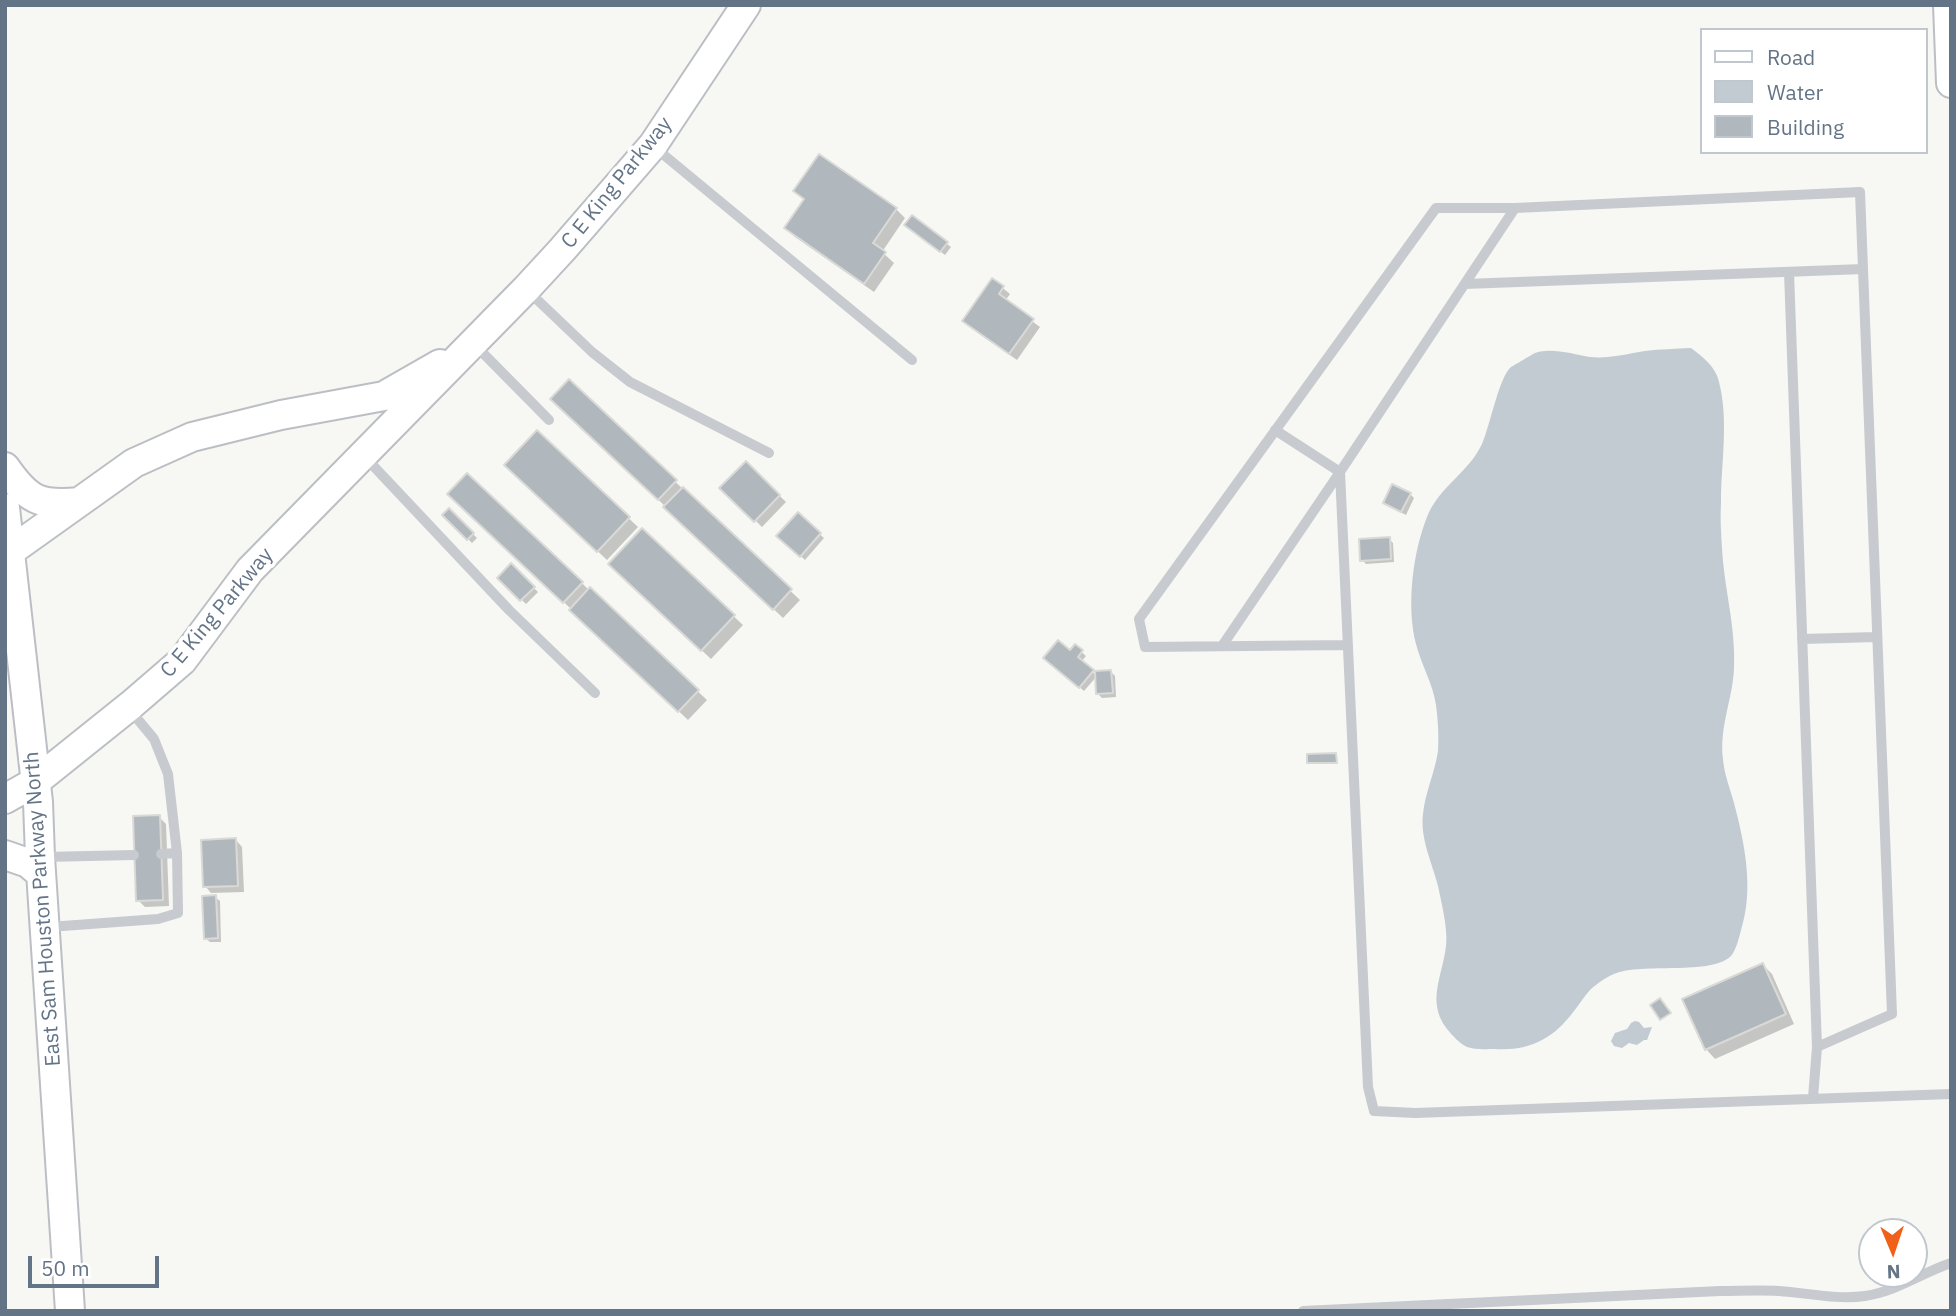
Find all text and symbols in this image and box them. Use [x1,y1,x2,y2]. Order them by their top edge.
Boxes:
legend [1700,28,1928,154]
text: Road [1767,43,1815,71]
text: Water [1767,78,1823,106]
street label: C E King Parkway [556,112,678,254]
text: Building [1767,113,1844,141]
street label: C E King Parkway [155,543,279,683]
street label: East Sam Houston Parkway North [19,751,67,1067]
north arrow [1858,1218,1928,1288]
scale bar [32,1242,163,1286]
text: 50 m [41,1254,90,1282]
text: N [1886,1260,1901,1284]

